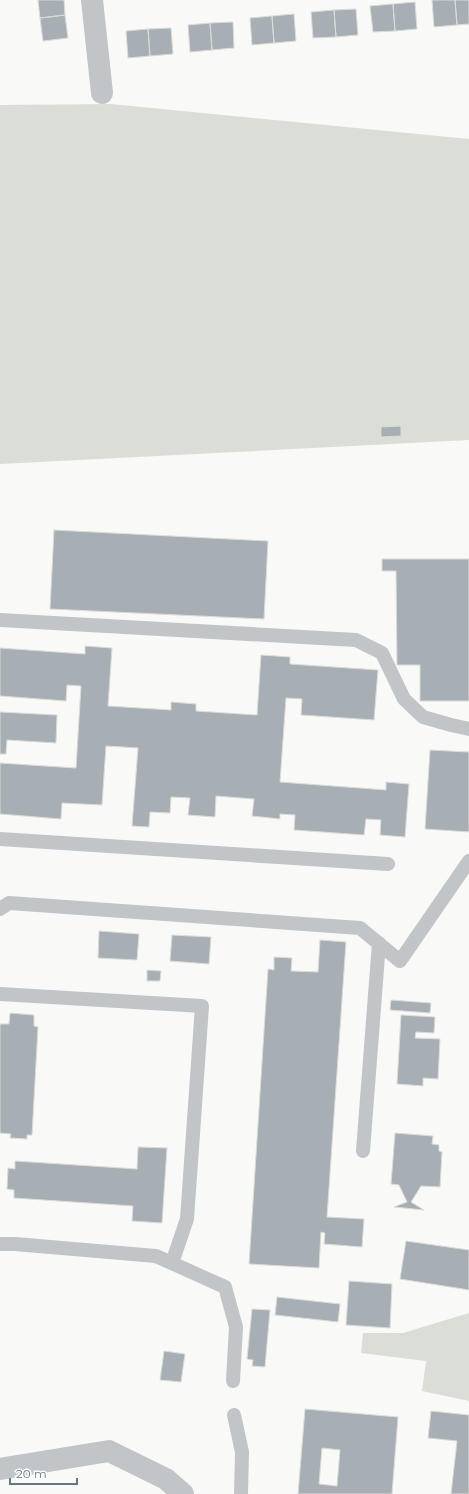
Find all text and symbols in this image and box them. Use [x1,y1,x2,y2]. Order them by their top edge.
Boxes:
scale bar [10,1460,77,1486]
text: 20 m [16,1466,47,1481]

